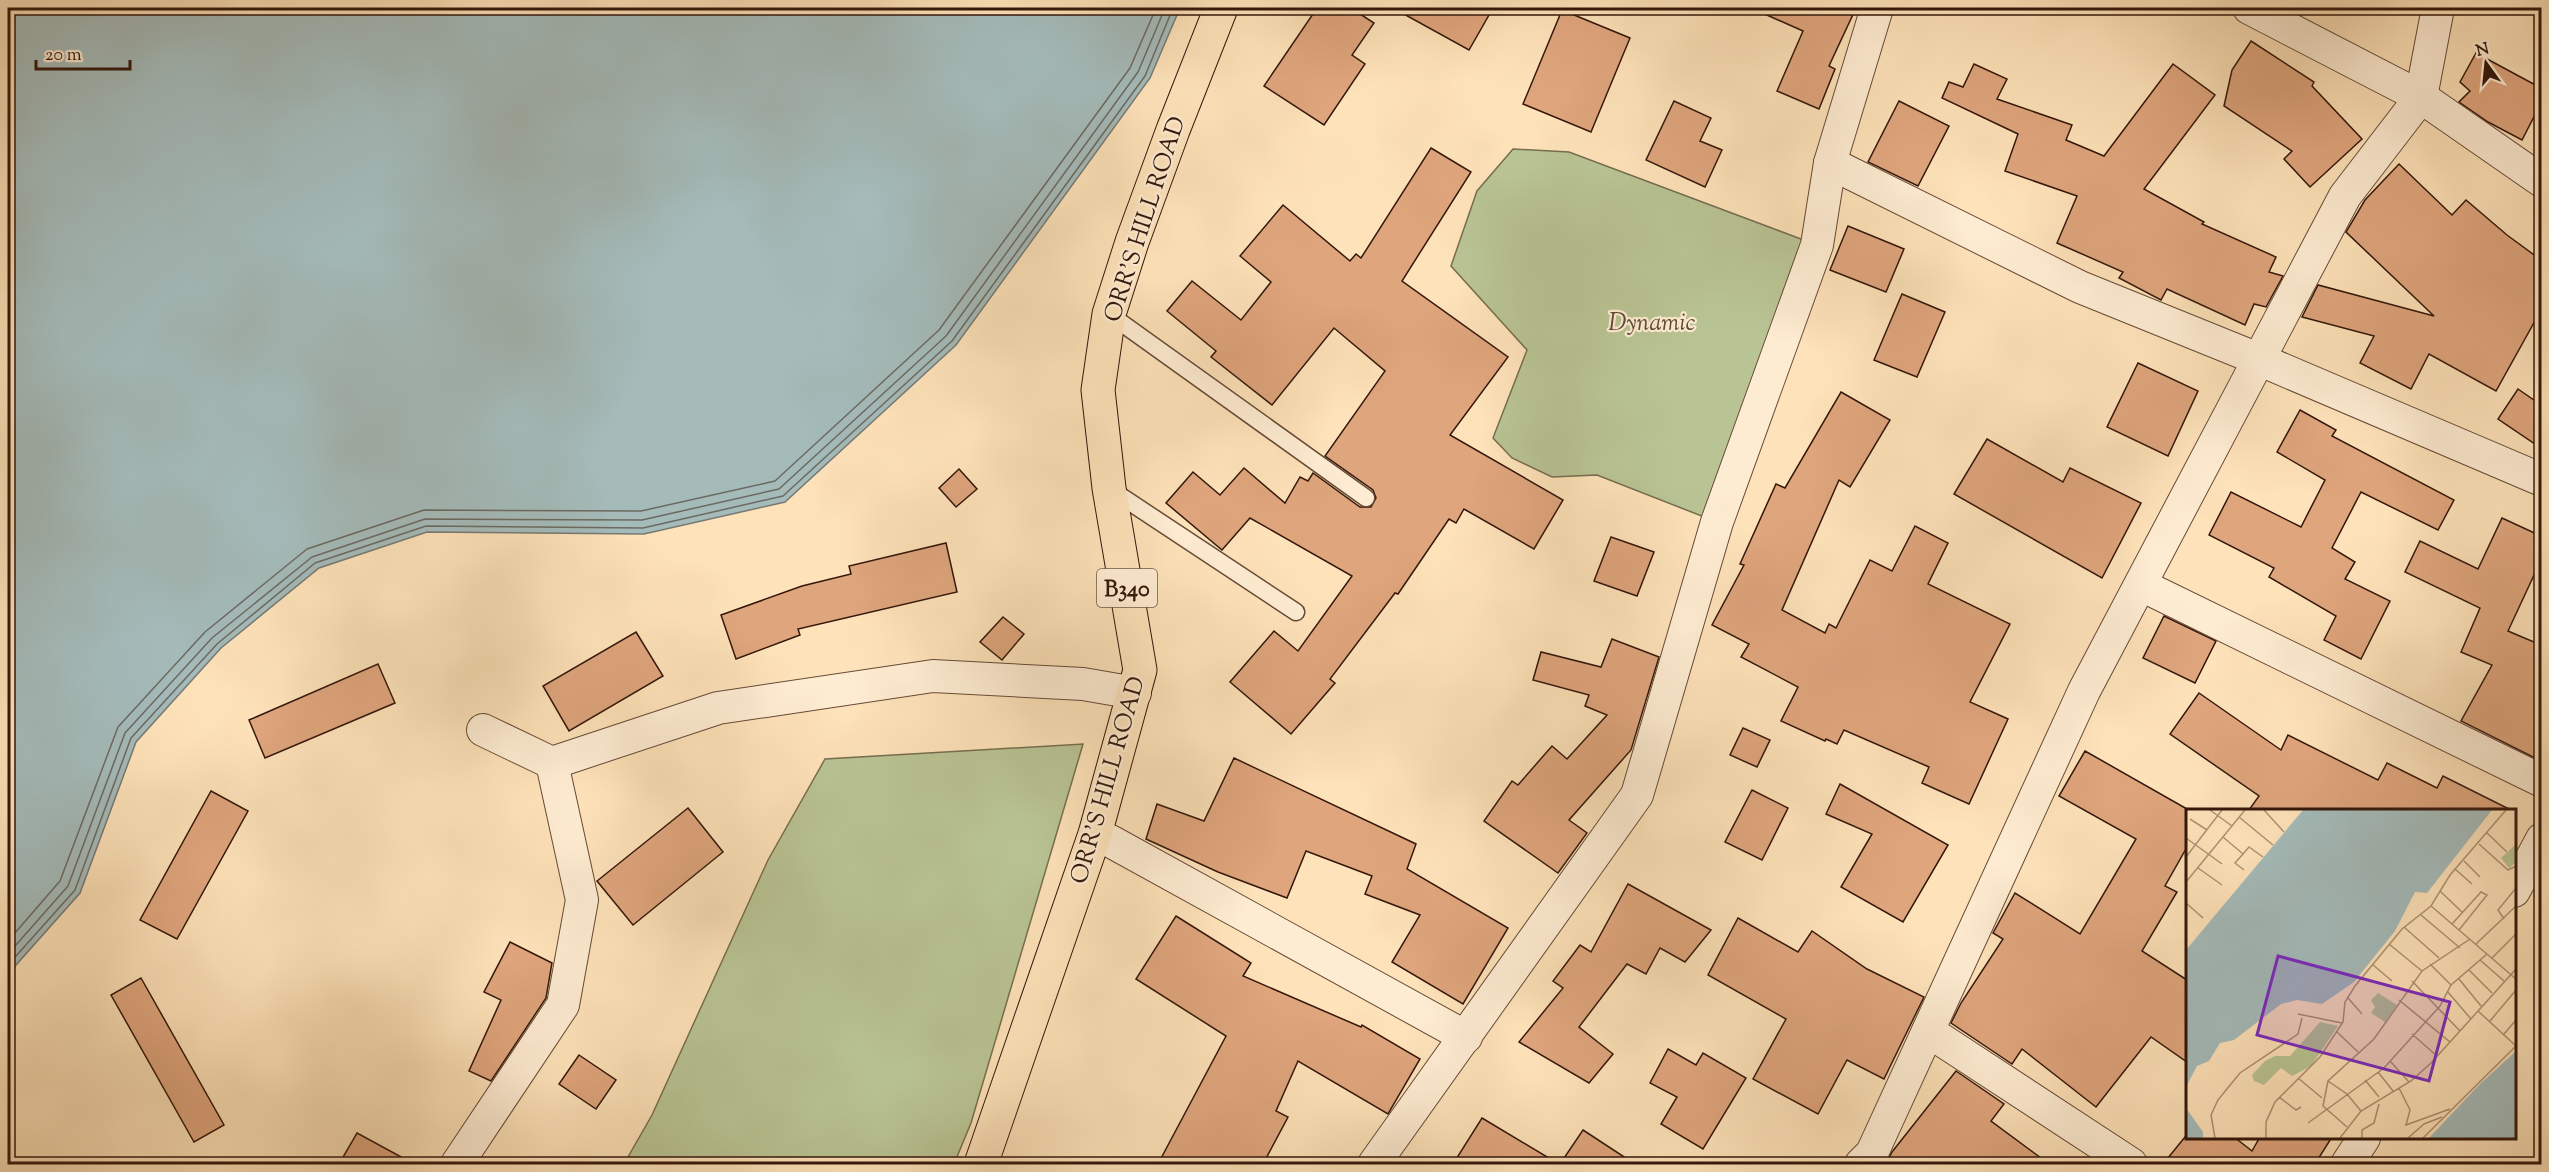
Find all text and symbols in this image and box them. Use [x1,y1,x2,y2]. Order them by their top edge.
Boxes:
scale bar [36,33,130,71]
north arrow [2456,33,2516,93]
text: N [2474,38,2492,64]
text: 20 m [45,43,82,69]
street label: ORR’S HILL ROAD [1097,112,1195,327]
park label: Dynamic [1608,307,1696,341]
road number: B340 [1097,569,1157,607]
street label: ORR’S HILL ROAD [1063,673,1155,888]
inset map [2186,809,2516,1139]

